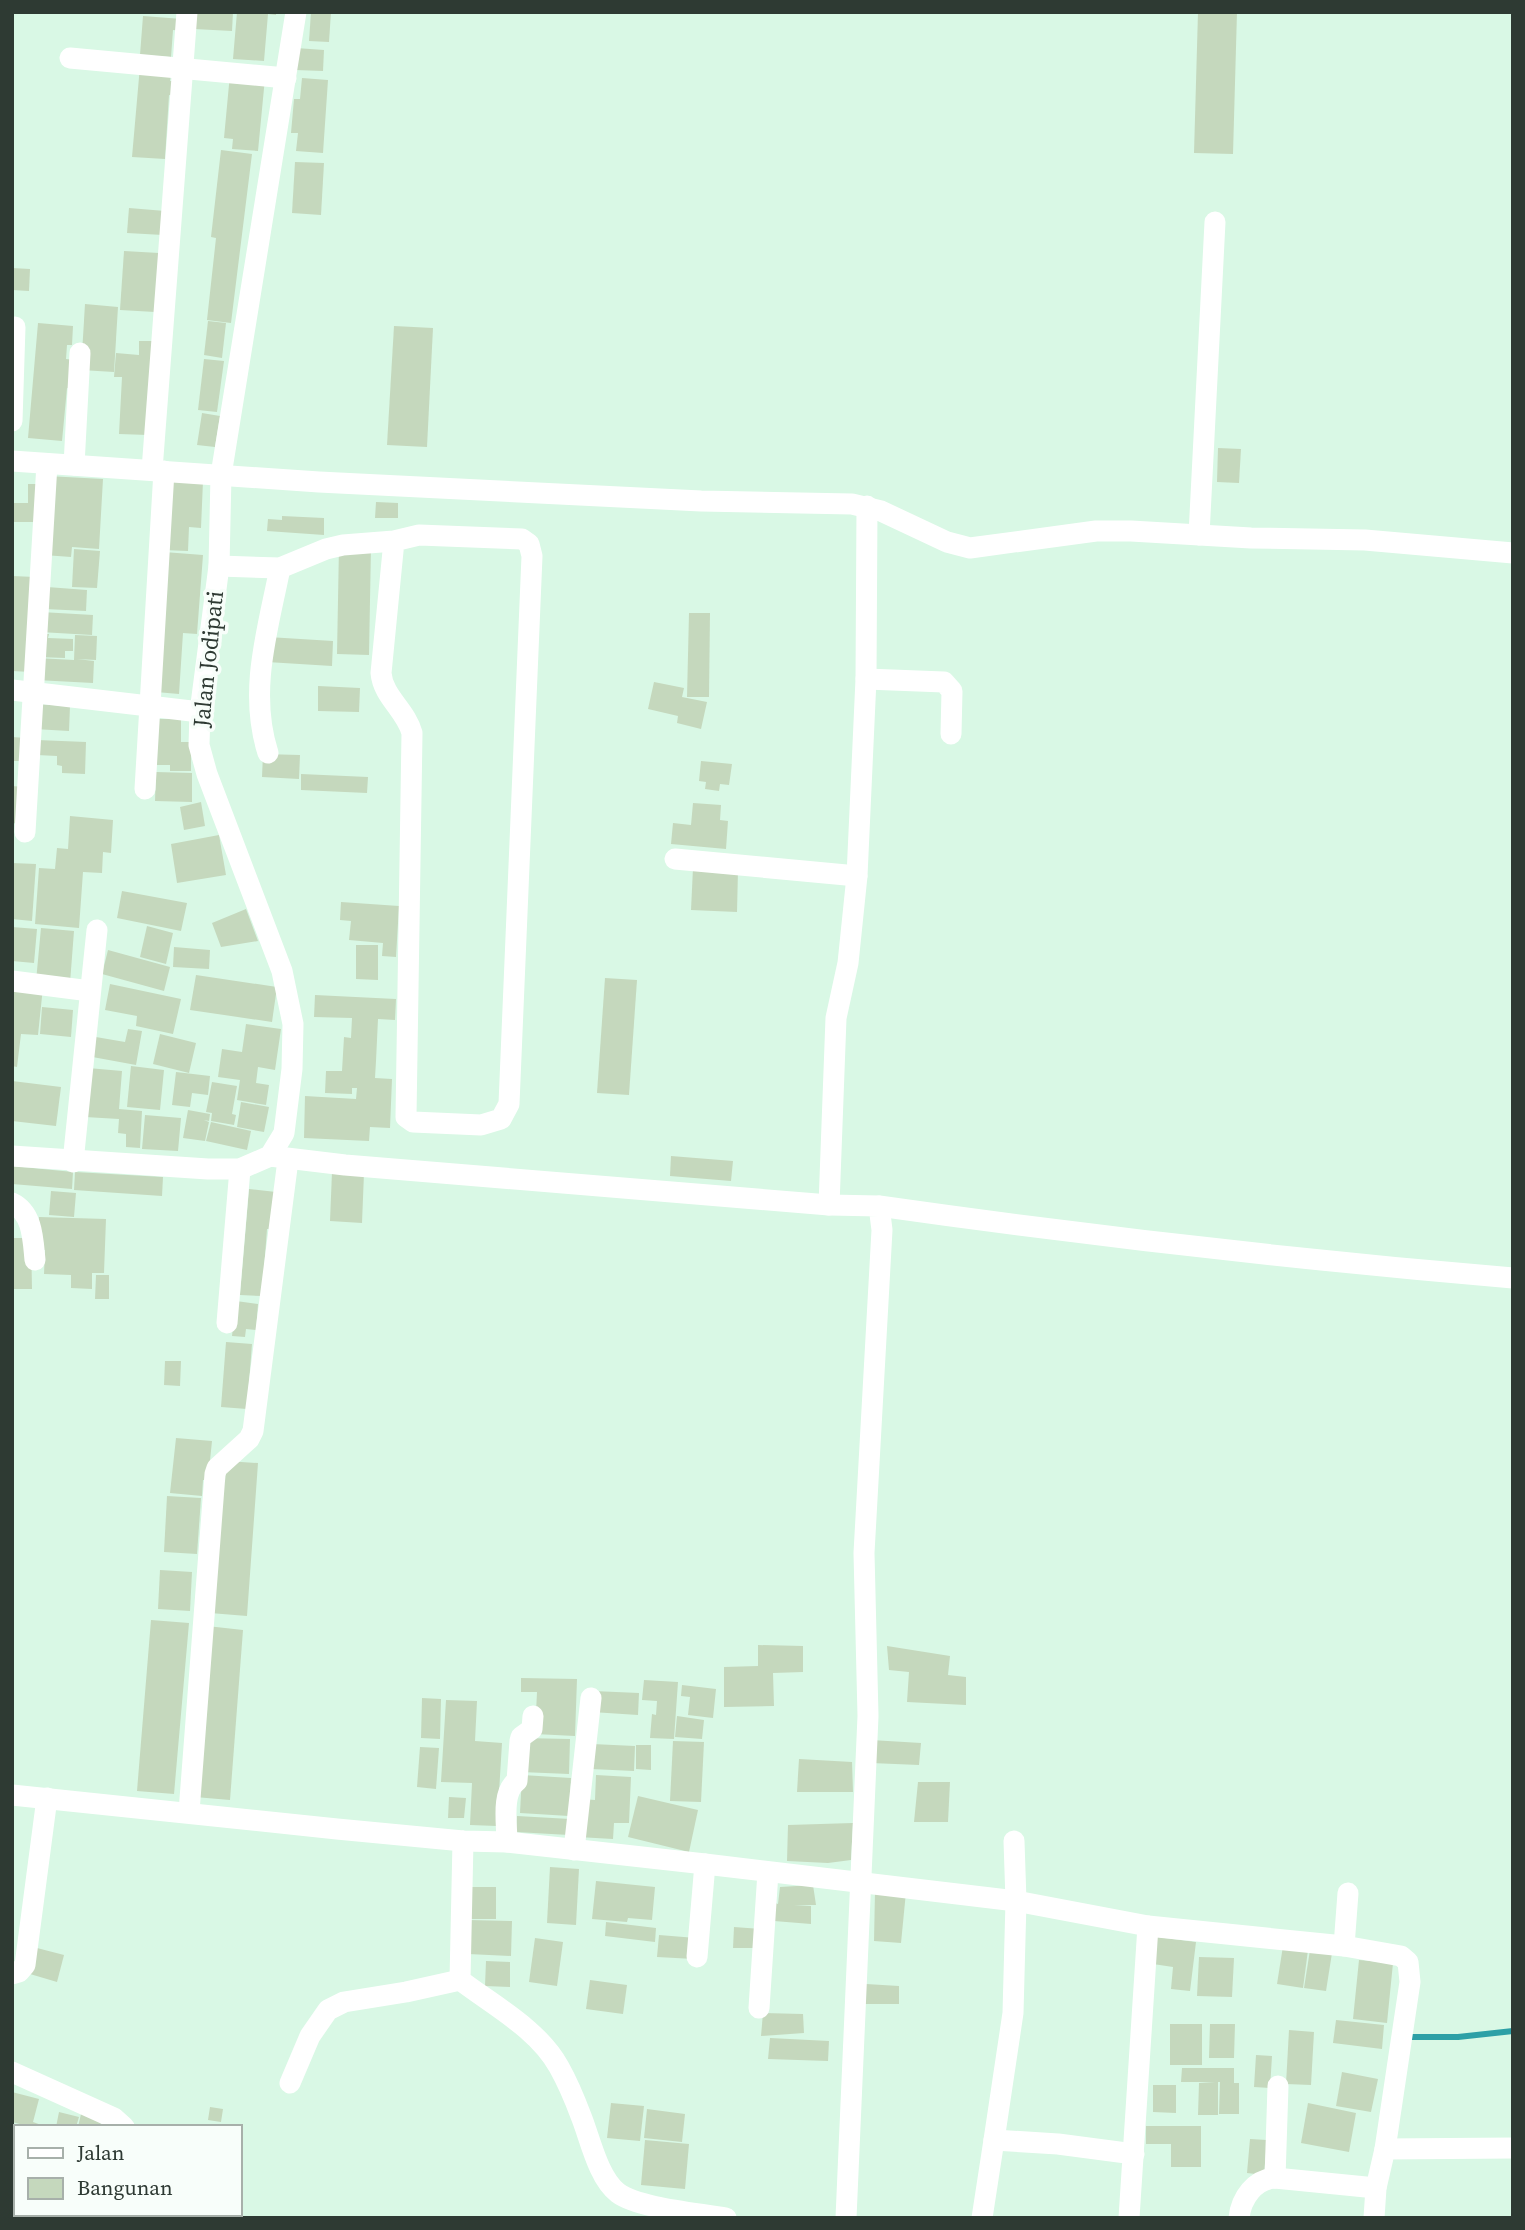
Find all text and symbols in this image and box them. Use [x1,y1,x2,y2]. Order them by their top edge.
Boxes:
street label: Jalan Jodipati [185,589,231,730]
legend [14,2125,242,2216]
text: Jalan [76,2138,125,2167]
text: Bangunan [77,2173,173,2202]

